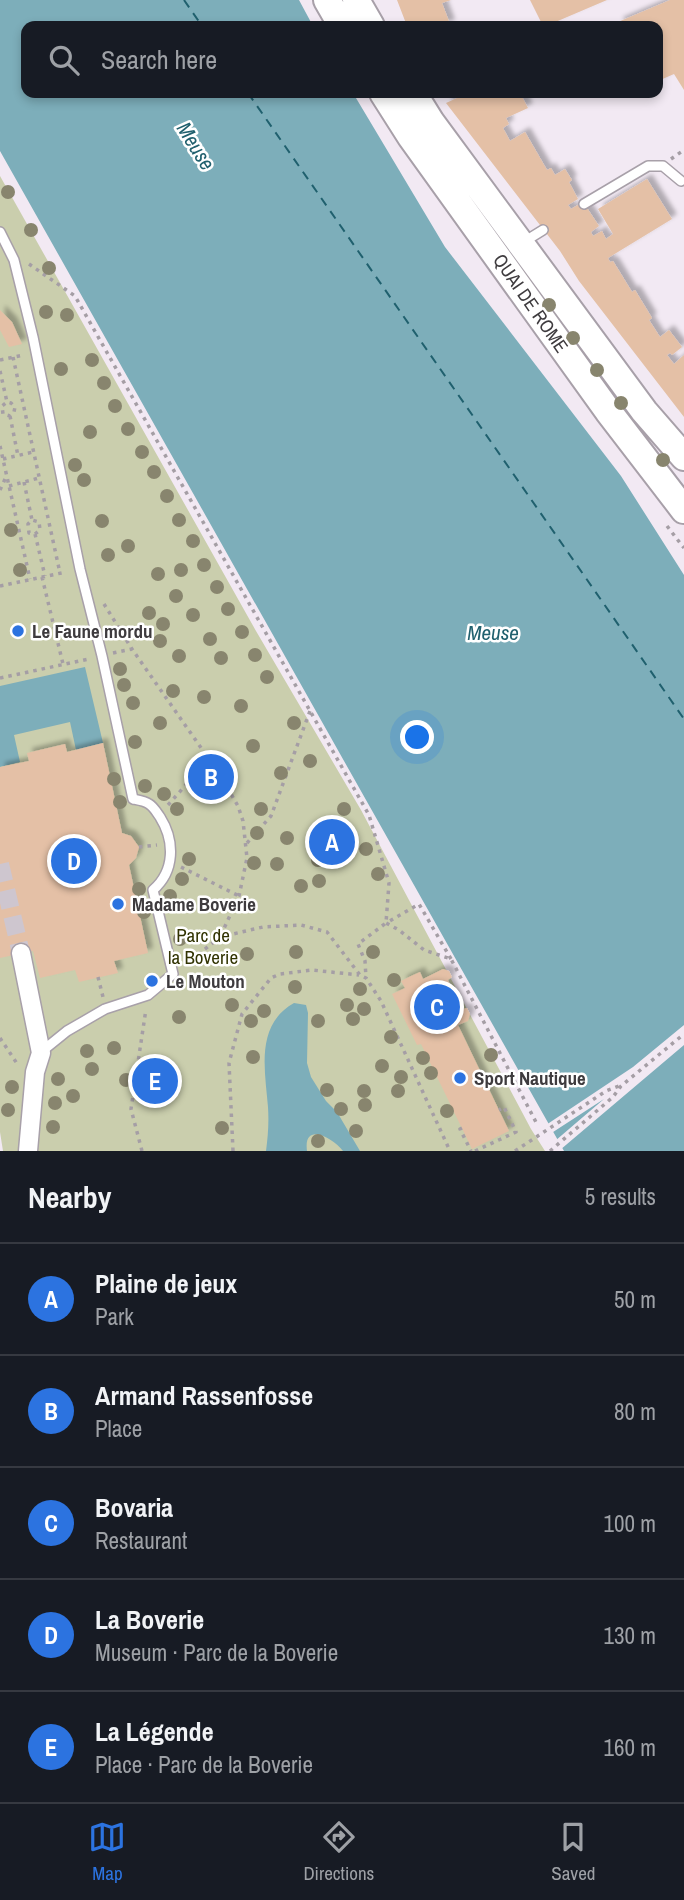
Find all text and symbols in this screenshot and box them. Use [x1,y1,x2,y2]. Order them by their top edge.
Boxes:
search box [21,21,663,98]
icon: search [45,41,83,79]
text: Search here [101,42,217,77]
water label: Meuse [170,116,222,176]
street label: QUAI DE ROME [487,248,575,358]
place label: Le Faune mordu [32,618,152,644]
water label: Meuse [467,618,519,647]
marker: Le Faune mordu [10,623,26,639]
your location [400,720,434,754]
pin: B [188,751,234,803]
pin: A [309,816,355,868]
pin: D [51,835,97,887]
place label: Madame Boverie [132,891,256,917]
marker: Madame Boverie [110,896,126,912]
park label: Parc de la Boverie [168,922,238,970]
place label: Le Mouton [166,968,245,994]
marker: Le Mouton [144,973,160,989]
pin: C [414,981,460,1033]
pin: E [132,1055,178,1107]
place label: Sport Nautique [474,1065,586,1091]
marker: Sport Nautique [452,1070,468,1086]
text: Nearby [28,1177,111,1217]
text: 5 results [585,1181,656,1212]
text: Plaine de jeux [95,1266,237,1301]
text: A [44,1284,58,1315]
text: 50 m [614,1284,656,1315]
text: Park [95,1301,134,1332]
text: Armand Rassenfosse [95,1378,313,1413]
text: B [44,1396,58,1427]
text: 80 m [614,1396,656,1427]
text: Place [95,1413,142,1444]
text: Bovaria [95,1490,173,1525]
text: C [44,1508,58,1539]
text: 100 m [604,1508,656,1539]
text: Restaurant [95,1525,187,1556]
text: La Boverie [95,1602,204,1637]
text: D [44,1620,58,1651]
text: 130 m [604,1620,656,1651]
text: Museum · Parc de la Boverie [95,1637,338,1668]
text: La Légende [95,1714,213,1749]
text: E [45,1732,57,1763]
text: 160 m [604,1732,656,1763]
text: Place · Parc de la Boverie [95,1749,313,1780]
tab: Map [88,1818,126,1886]
tab: Directions [303,1818,374,1886]
tab: Saved [551,1818,596,1886]

